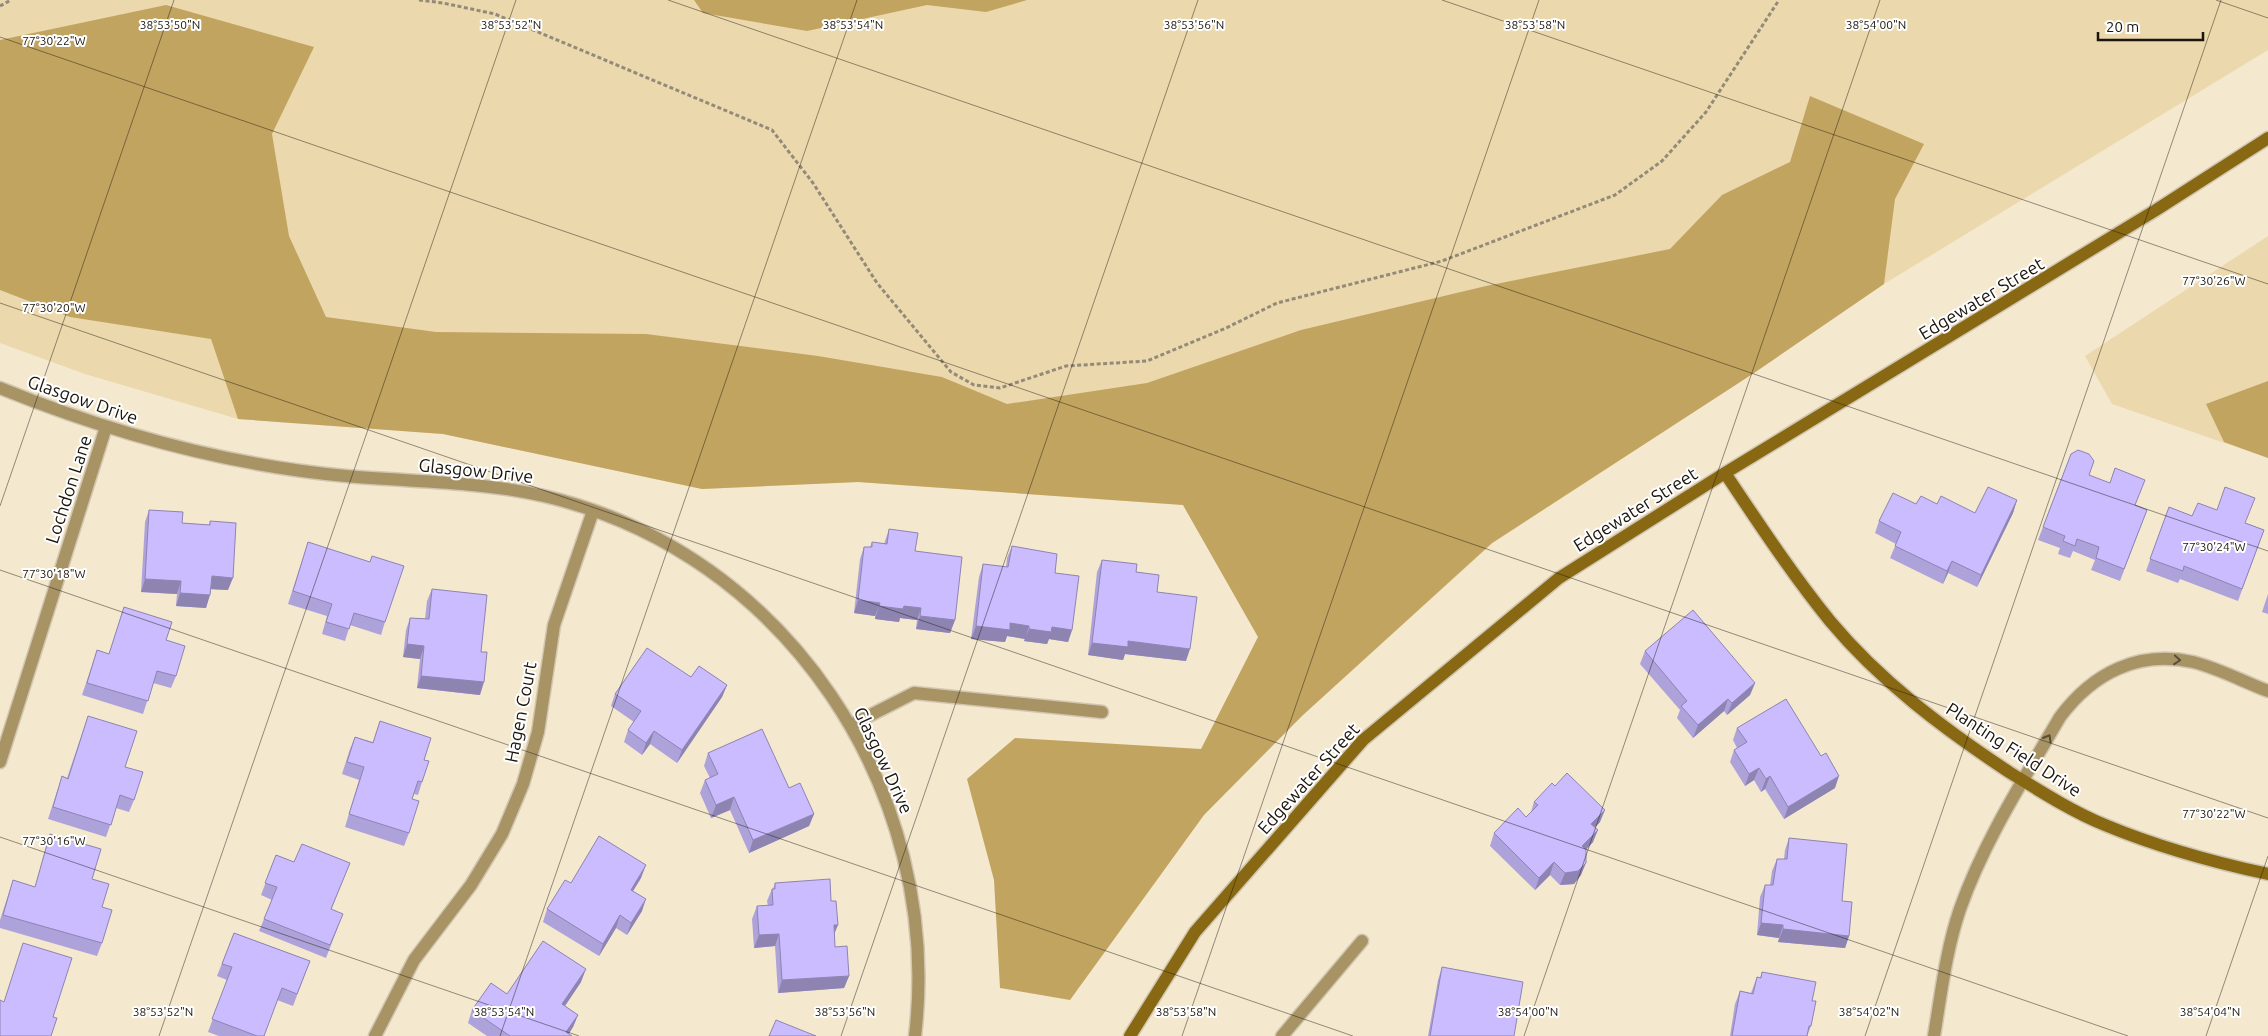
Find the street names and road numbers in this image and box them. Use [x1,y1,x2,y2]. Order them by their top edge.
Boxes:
street label: Edgewater Street [1915,253,2047,343]
street label: Glasgow Drive [25,371,141,427]
street label: Lochdon Lane [41,432,95,546]
street label: Glasgow Drive [418,454,534,486]
street label: Edgewater Street [1569,463,1701,555]
street label: Hagen Court [500,660,540,764]
street label: Planting Field Drive [1943,698,2085,800]
street label: Glasgow Drive [851,704,917,816]
street label: Edgewater Street [1253,718,1363,838]

